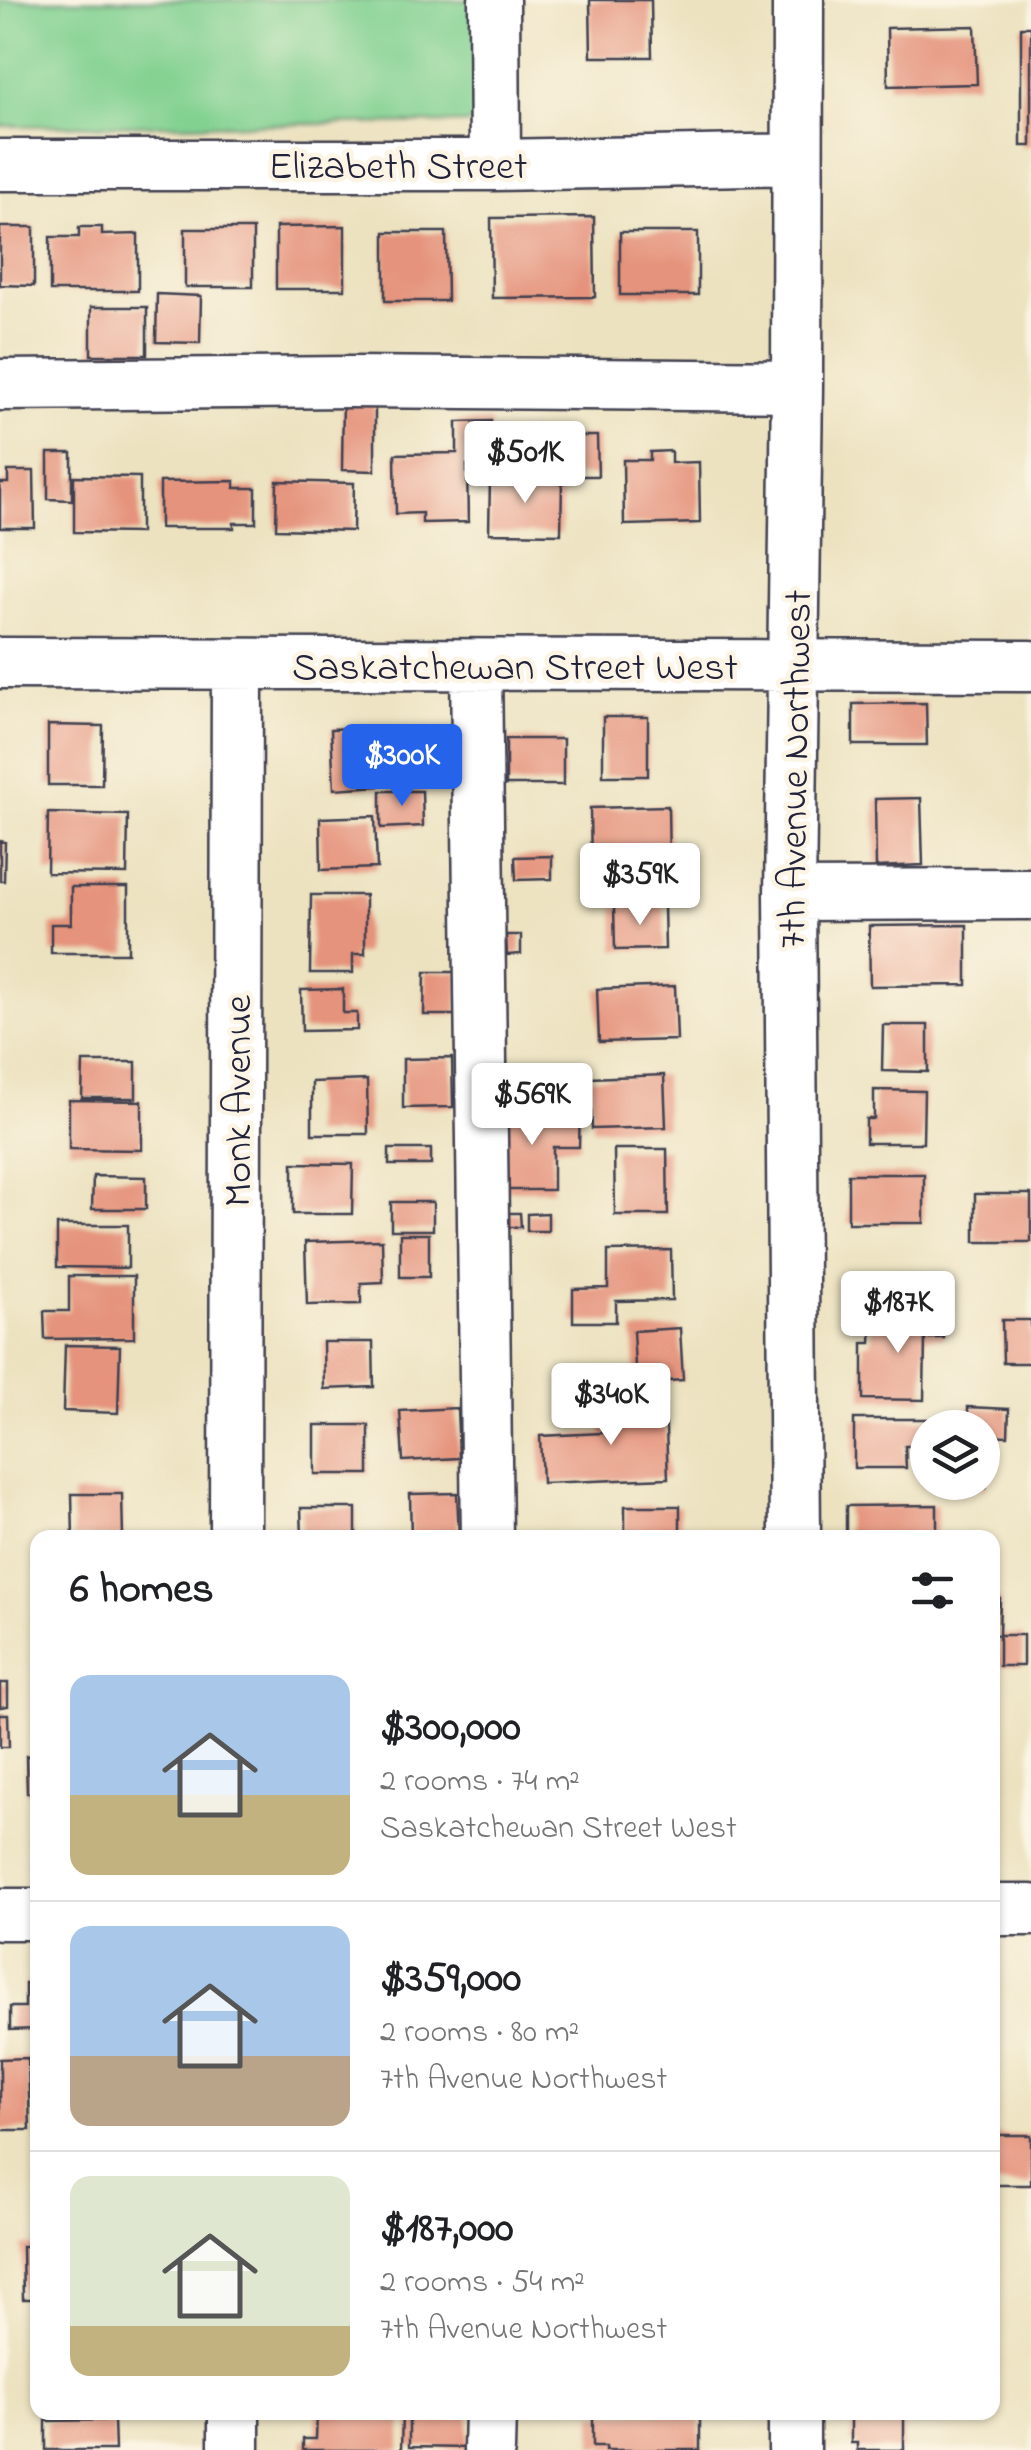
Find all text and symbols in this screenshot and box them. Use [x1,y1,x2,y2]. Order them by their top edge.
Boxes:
street label: Elizabeth Street [269,139,527,198]
pin: $501K [455,421,595,506]
text: $501K [486,430,564,477]
street label: 7th Avenue Northwest [765,589,830,949]
street label: Saskatchewan Street West [292,640,738,699]
pin: $300K [332,724,472,809]
text: $300K [364,733,440,780]
pin: $359K [570,843,710,928]
text: $359K [602,852,678,899]
street label: Monk Avenue [211,995,270,1207]
pin: $569K [462,1063,602,1148]
text: $569K [494,1072,570,1119]
pin: $187K [828,1271,968,1356]
text: $187K [863,1280,933,1327]
pin: $340K [541,1363,681,1448]
text: $340K [573,1372,649,1419]
map controls [910,1410,1000,1500]
button: layers [910,1410,1000,1500]
text: 6 homes [70,1560,214,1621]
icon: filters [905,1563,960,1618]
text: $300,000 [380,1698,521,1759]
icon: home [150,1715,270,1835]
text: 2 rooms · 74 m² [380,1759,580,1806]
text: Saskatchewan Street West [380,1806,737,1853]
text: $359,000 [380,1949,521,2010]
icon: home [150,1966,270,2086]
text: 2 rooms · 80 m² [380,2010,579,2057]
text: 7th Avenue Northwest [380,2057,667,2104]
text: $187,000 [380,2199,513,2260]
icon: home [150,2216,270,2336]
text: 2 rooms · 54 m² [380,2260,585,2307]
text: 7th Avenue Northwest [380,2307,667,2354]

